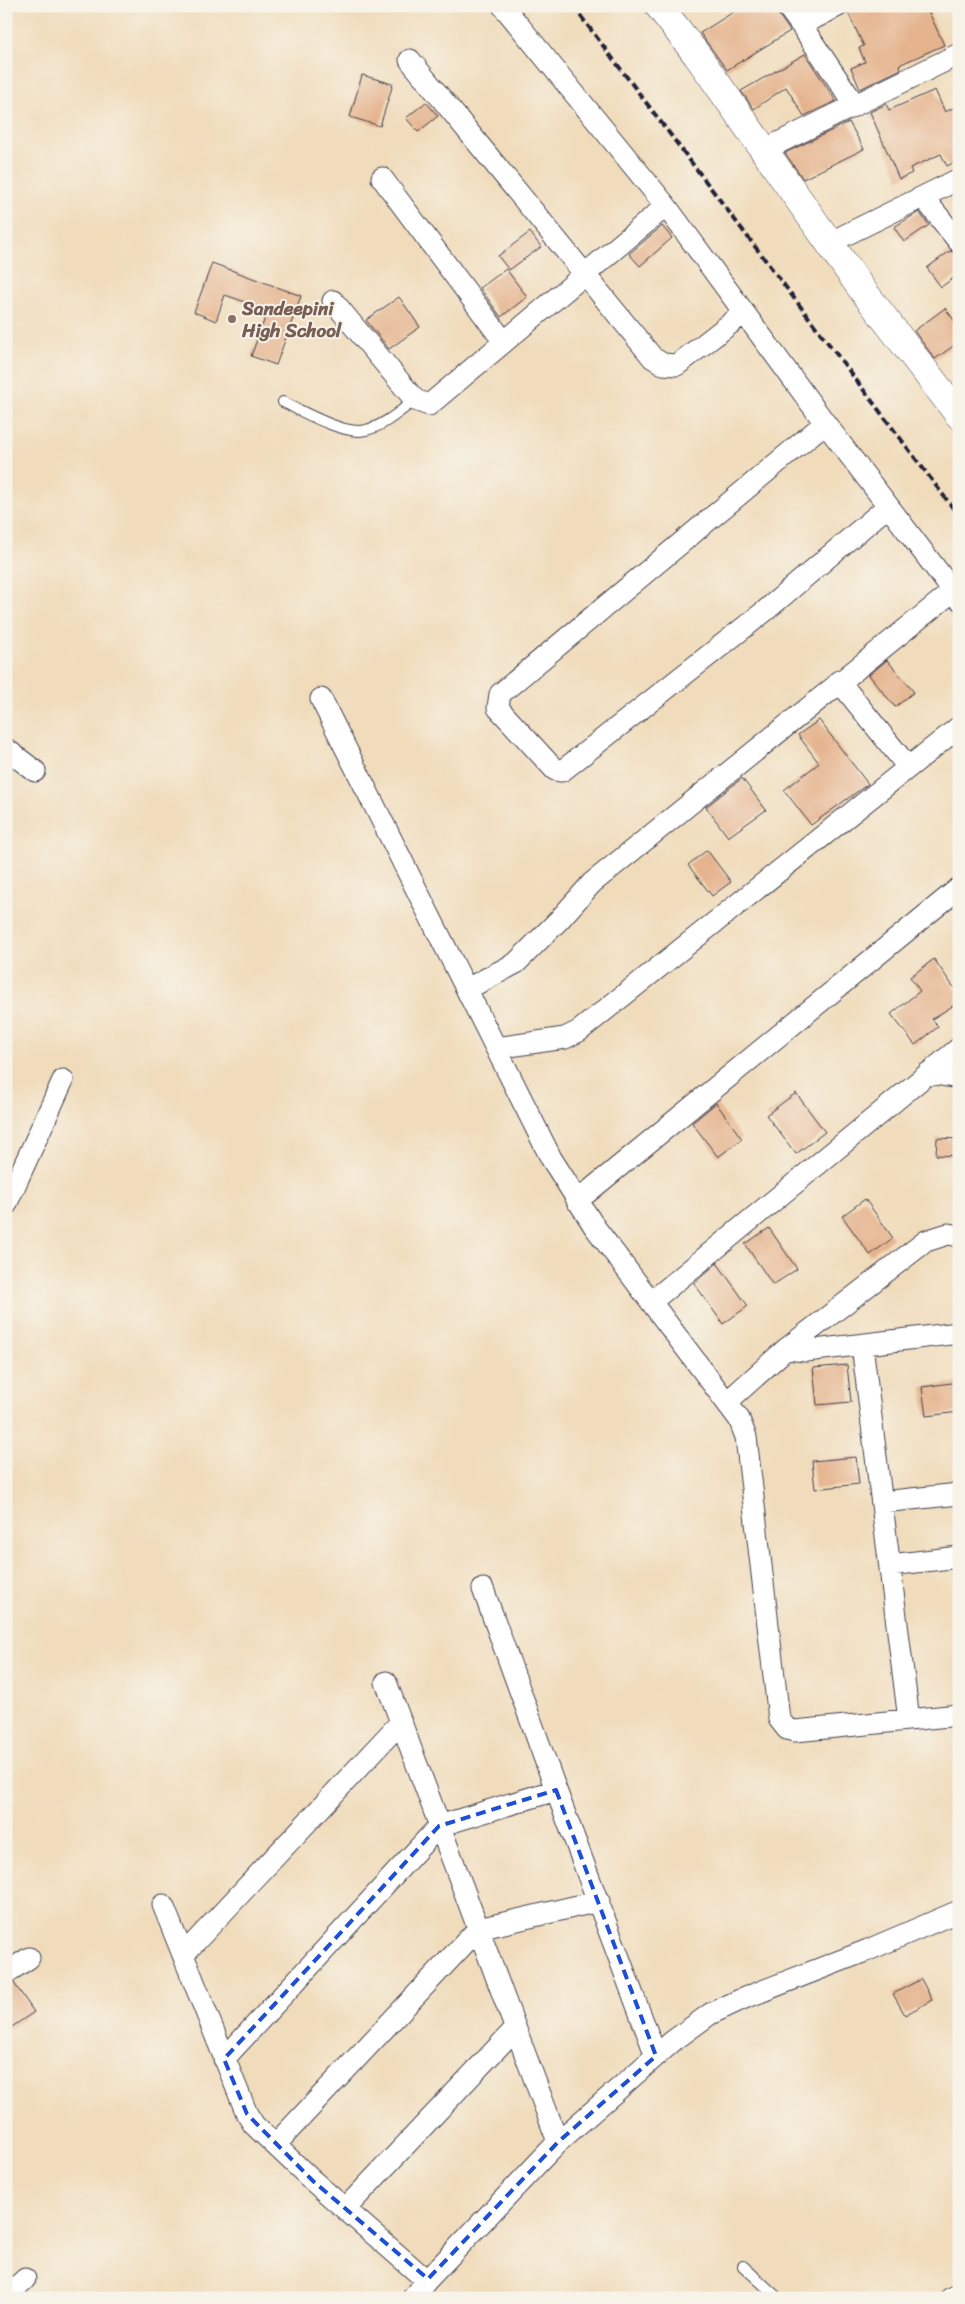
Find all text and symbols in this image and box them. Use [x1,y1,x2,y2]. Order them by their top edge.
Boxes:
place label: Sandeepini High School [241,292,343,347]
marker: Sandeepini High School [226,313,238,325]

